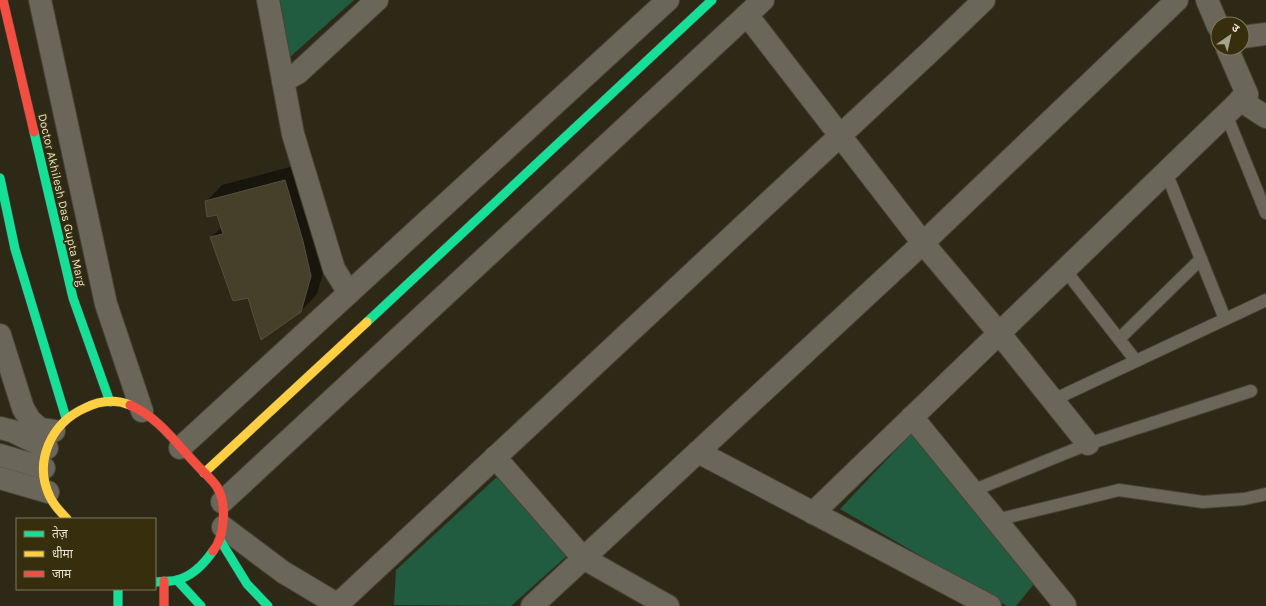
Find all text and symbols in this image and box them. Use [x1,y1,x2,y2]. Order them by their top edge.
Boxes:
north arrow [1210,16,1250,56]
text: उ [1229,21,1242,36]
street label: Doctor Akhilesh Das Gupta Marg [35,112,89,288]
legend [16,518,156,590]
text: तेज़ [52,526,69,541]
text: धीमा [52,546,74,561]
text: जाम [52,567,72,581]

